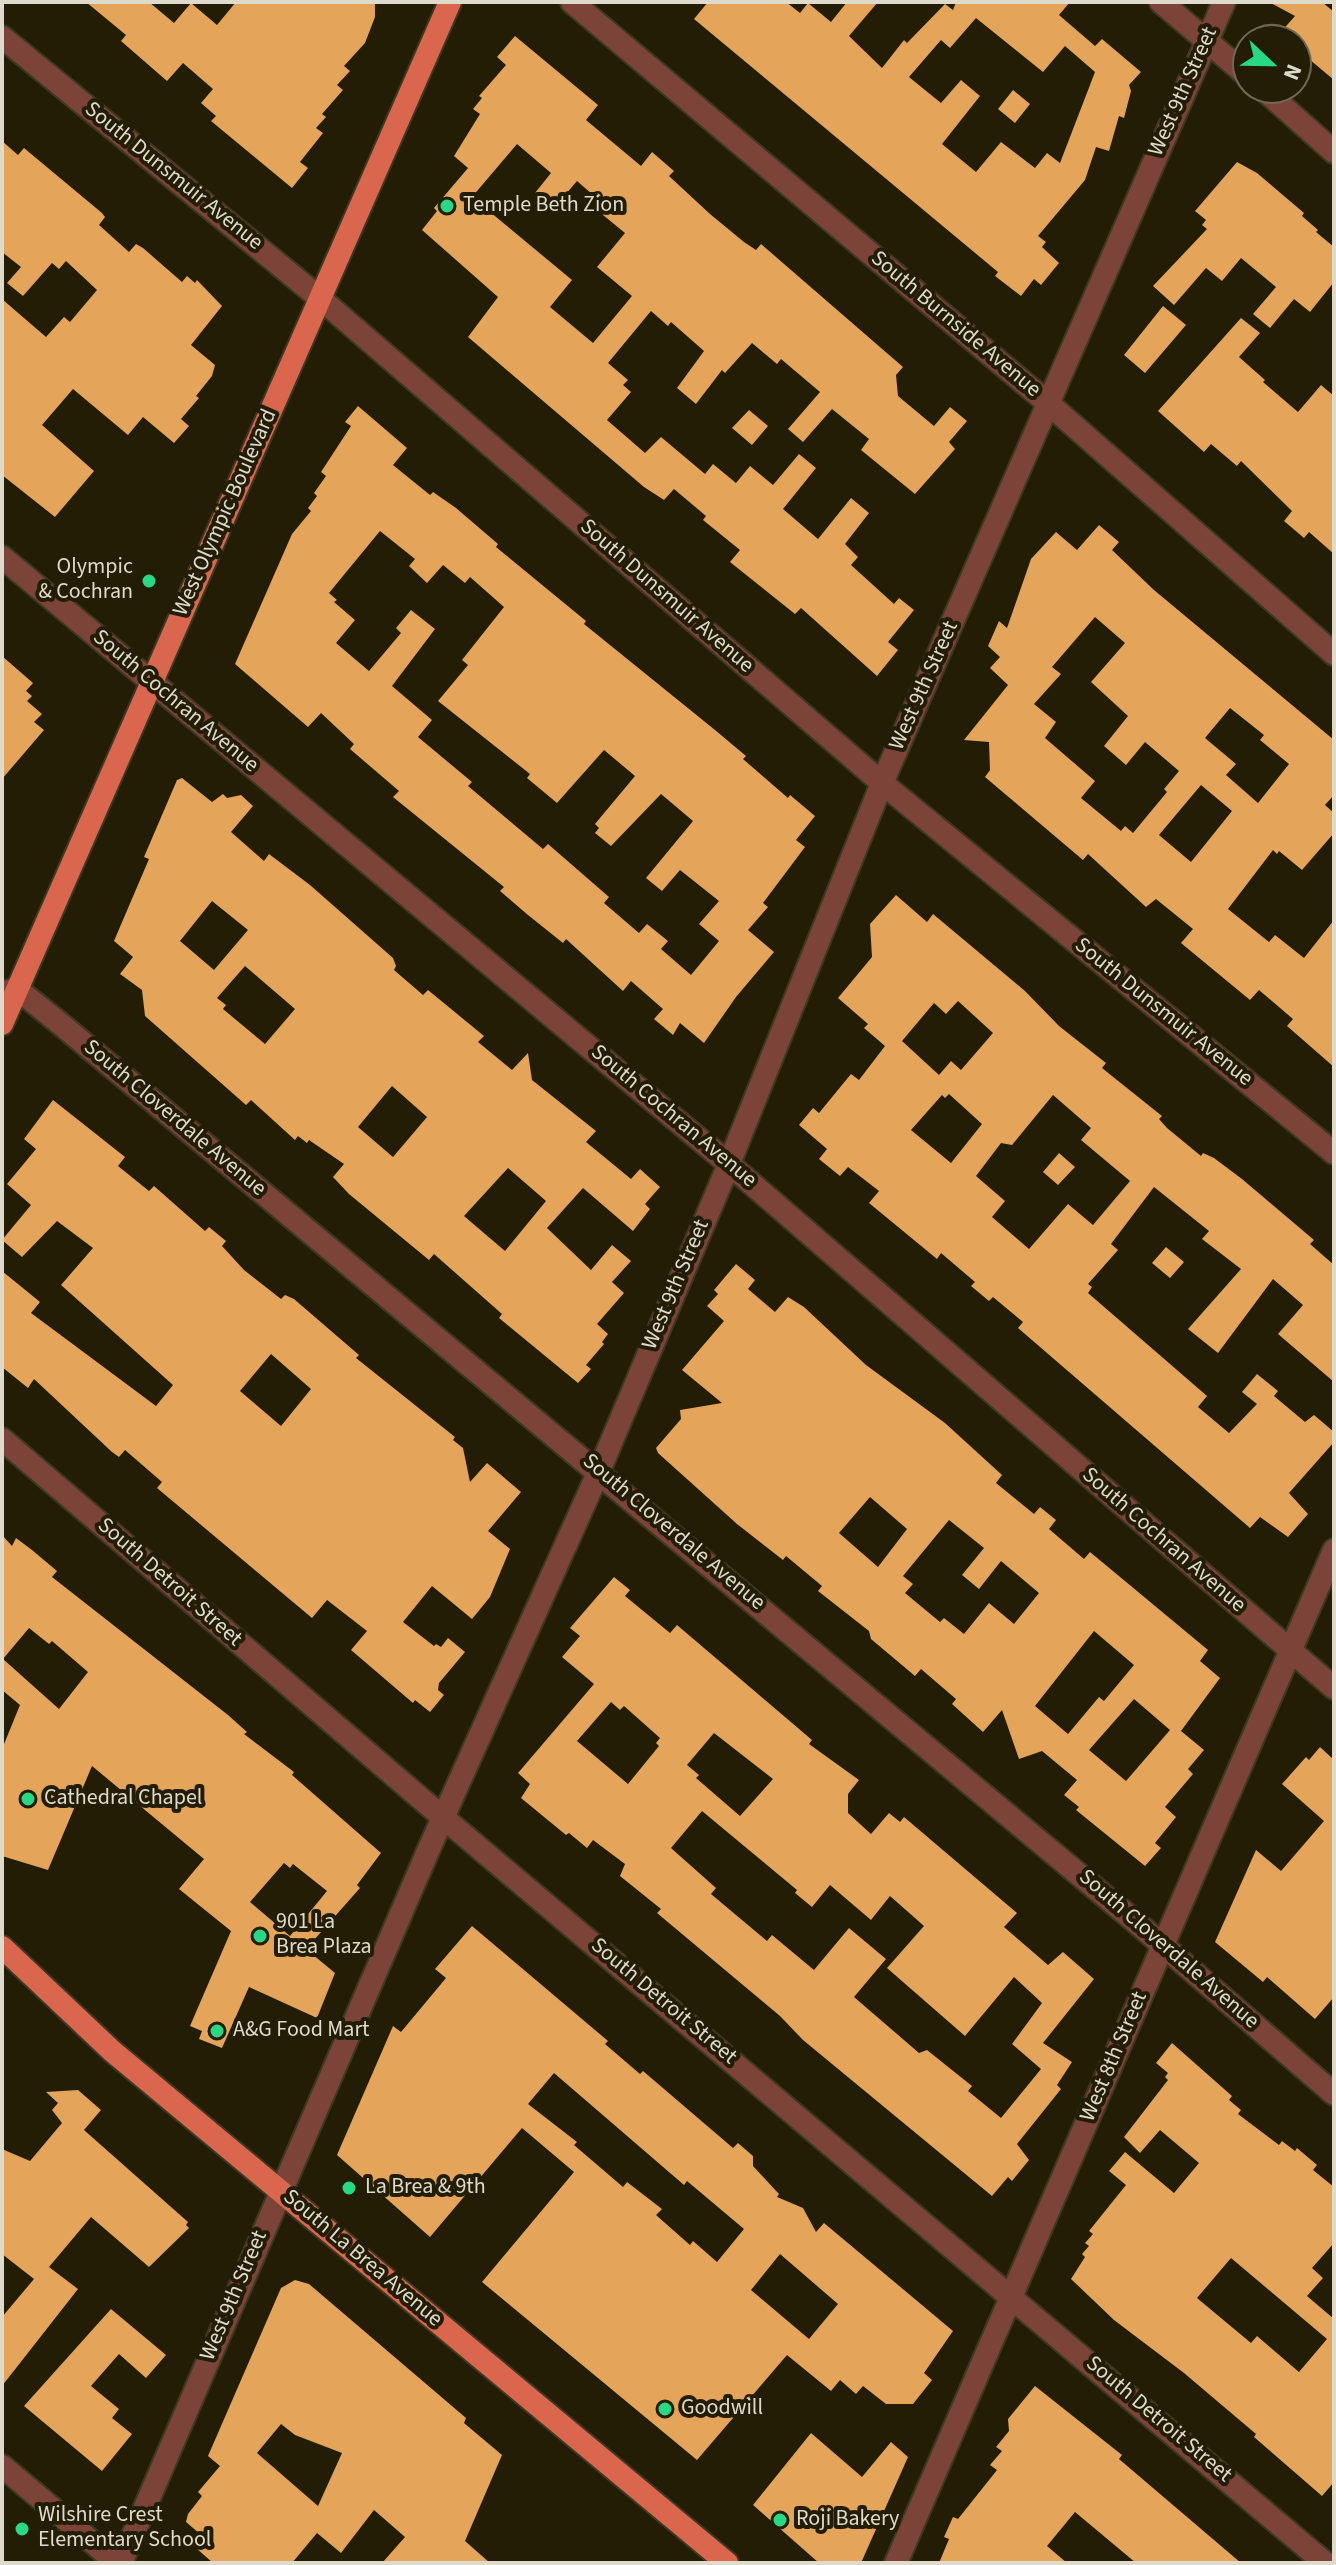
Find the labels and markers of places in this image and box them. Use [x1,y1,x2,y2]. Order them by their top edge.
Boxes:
place label: Temple Beth Zion [463,193,624,219]
marker: Temple Beth Zion [438,197,456,215]
place label: Olympic & Cochran [38,555,133,606]
marker: Olympic & Cochran [140,572,158,590]
place label: Cathedral Chapel [44,1786,202,1812]
marker: Cathedral Chapel [19,1790,37,1808]
place label: 901 La Brea Plaza [276,1910,372,1962]
marker: 901 La Brea Plaza [251,1927,269,1945]
place label: A&G Food Mart [233,2018,369,2044]
marker: A&G Food Mart [208,2022,226,2040]
place label: La Brea & 9th [365,2175,486,2201]
marker: La Brea & 9th [340,2179,358,2197]
place label: Goodwill [681,2396,763,2422]
marker: Goodwill [656,2400,674,2418]
place label: Wilshire Crest Elementary School [38,2503,211,2554]
place label: Roji Bakery [796,2507,899,2533]
marker: Roji Bakery [771,2511,789,2529]
marker: Wilshire Crest Elementary School [13,2520,31,2538]

